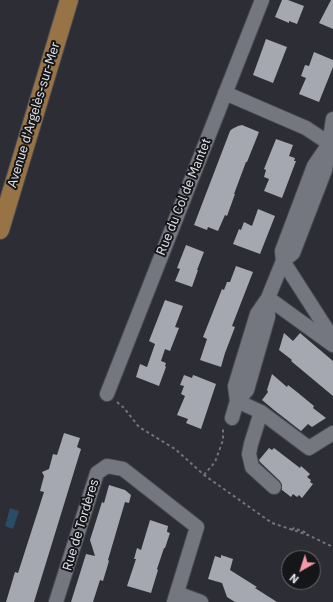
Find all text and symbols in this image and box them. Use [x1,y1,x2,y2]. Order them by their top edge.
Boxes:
street label: Avenue d'Argelès-sur-Mer [4,40,64,190]
street label: Rue du Col de Mantet [153,136,215,258]
street label: Rue de Tordères [60,477,102,573]
north arrow [281,550,321,590]
text: N [287,571,302,586]

